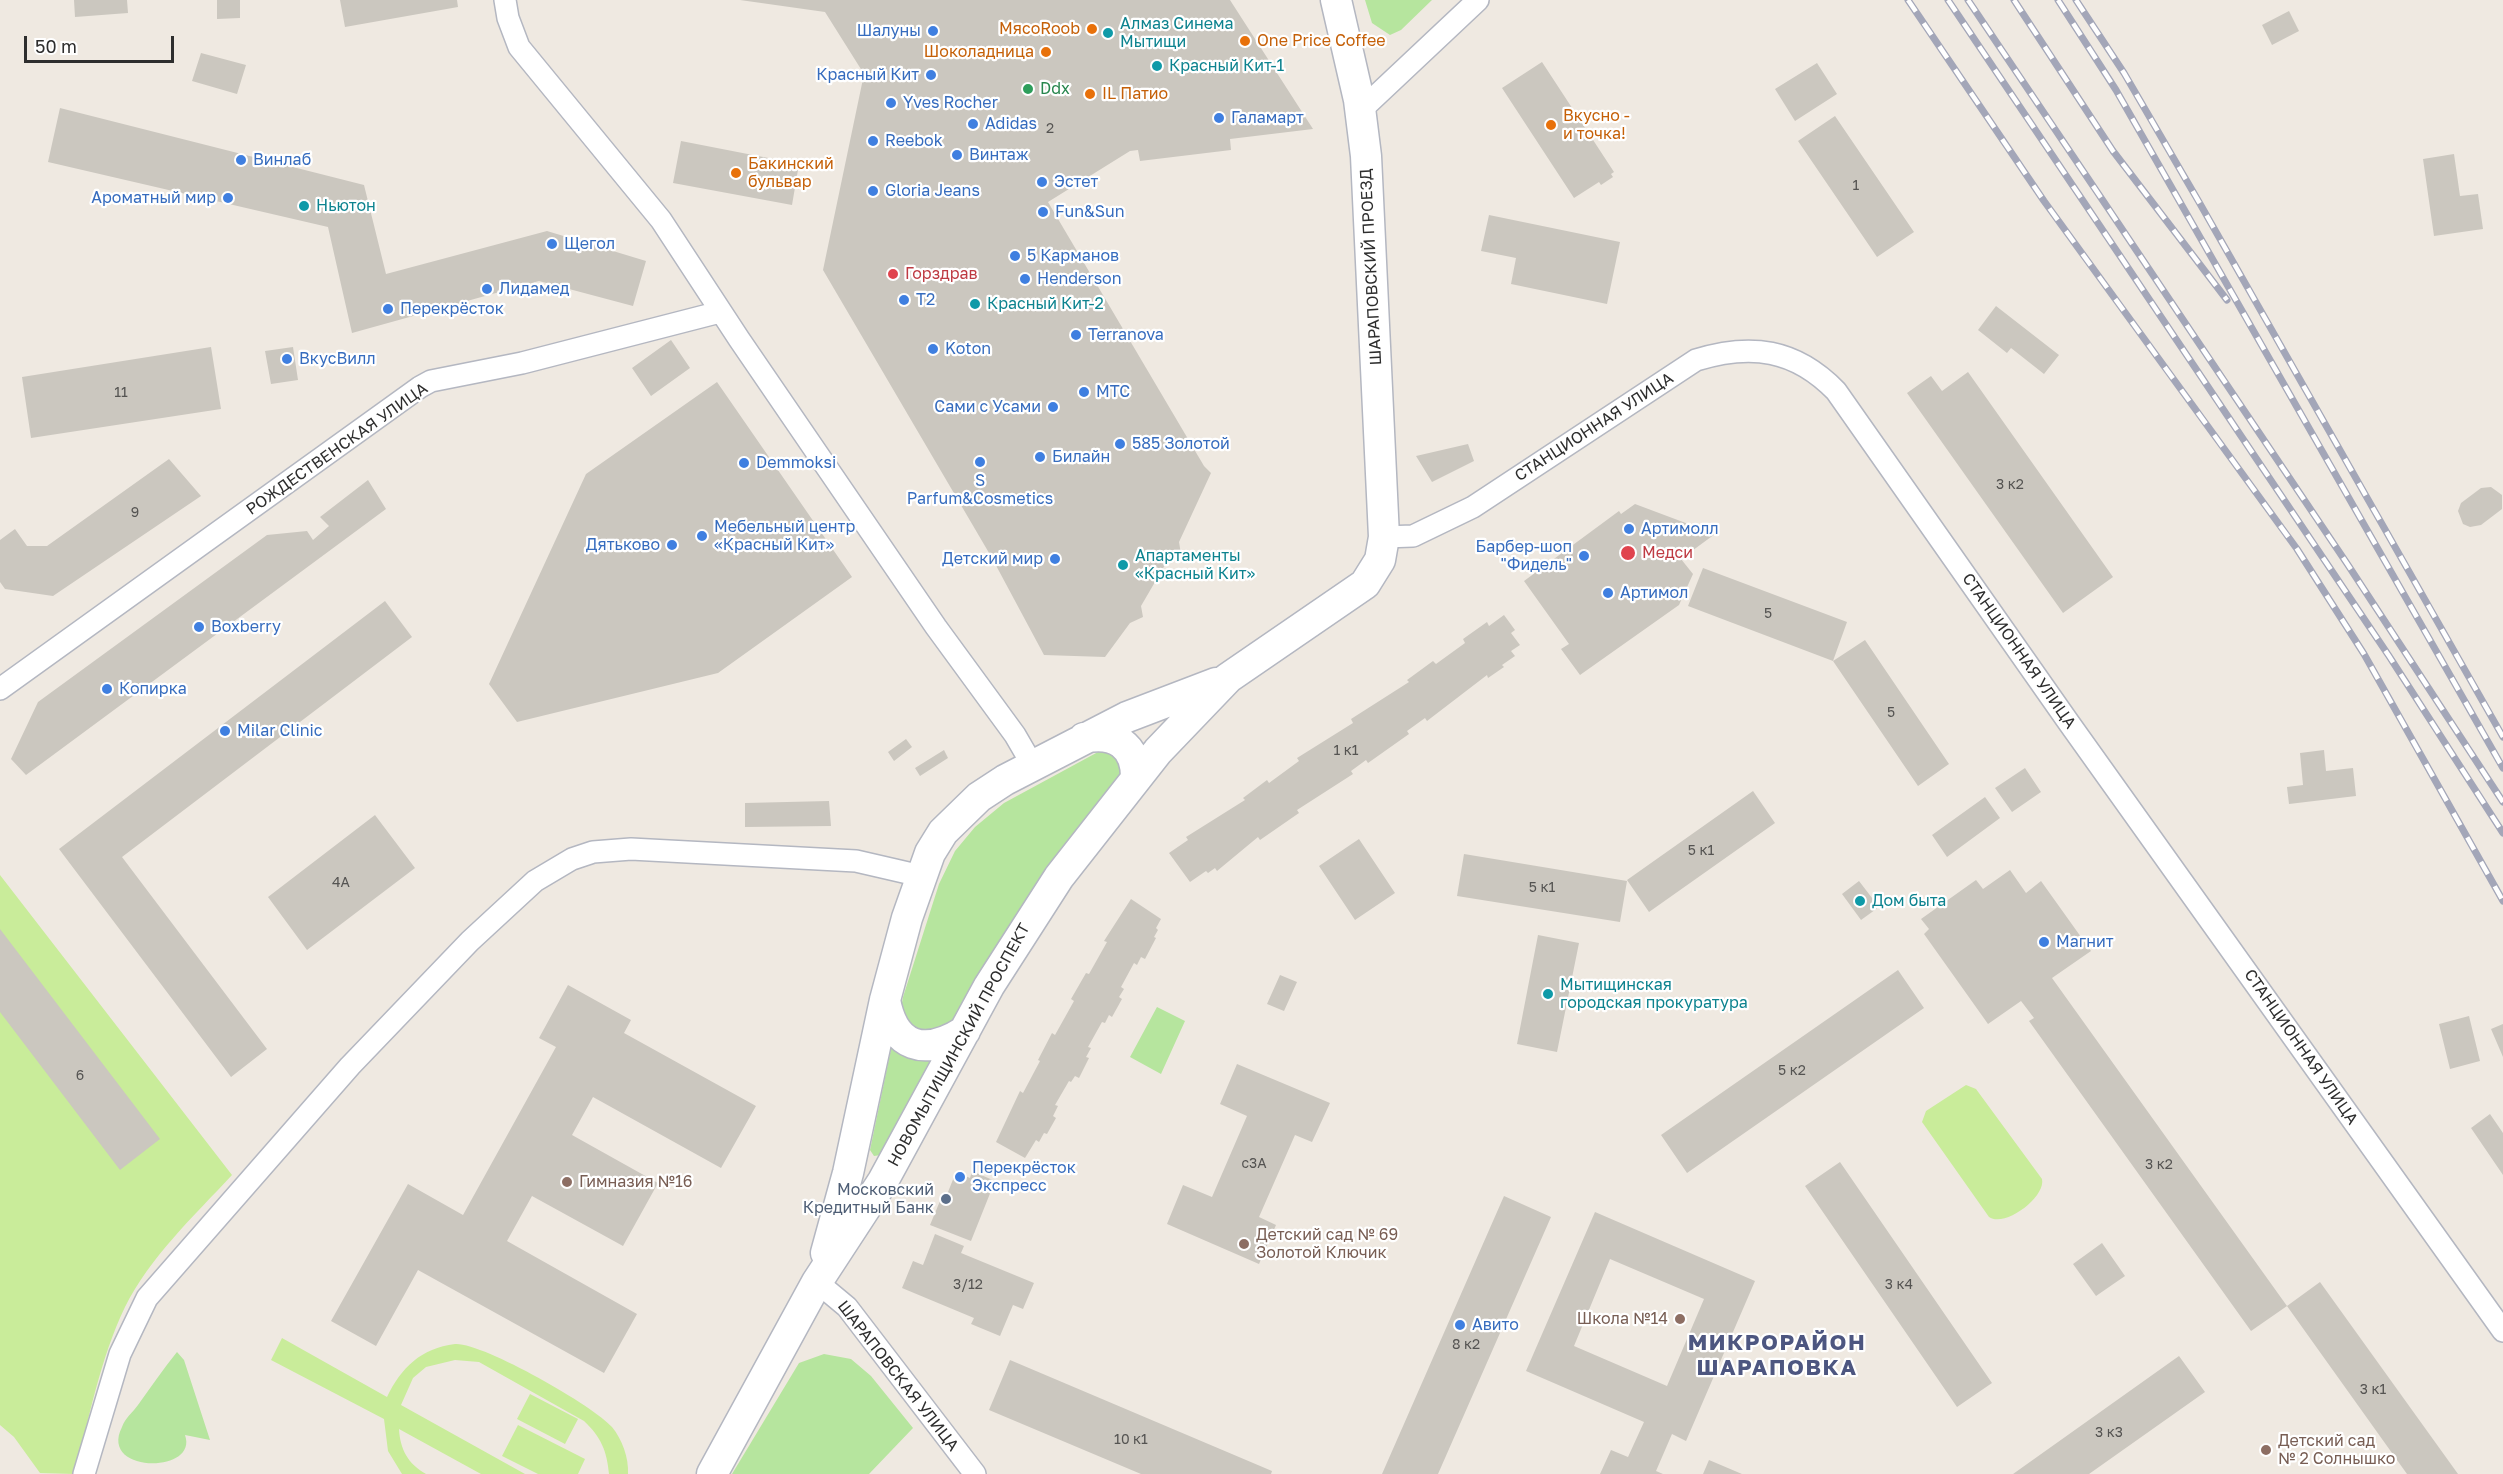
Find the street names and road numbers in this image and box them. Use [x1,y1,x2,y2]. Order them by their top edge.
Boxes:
street label: ШАРАПОВСКИЙ ПРОЕЗД [1356,168,1386,366]
street label: СТАНЦИОННАЯ УЛИЦА [1511,369,1677,485]
street label: РОЖДЕСТВЕНСКАЯ УЛИЦА [243,379,431,519]
street label: СТАНЦИОННАЯ УЛИЦА [1958,570,2080,732]
street label: НОВОМЫТИЩИНСКИЙ ПРОСПЕКТ [884,920,1034,1170]
street label: СТАНЦИОННАЯ УЛИЦА [2240,966,2362,1128]
street label: ШАРАПОВСКАЯ УЛИЦА [833,1297,963,1455]

